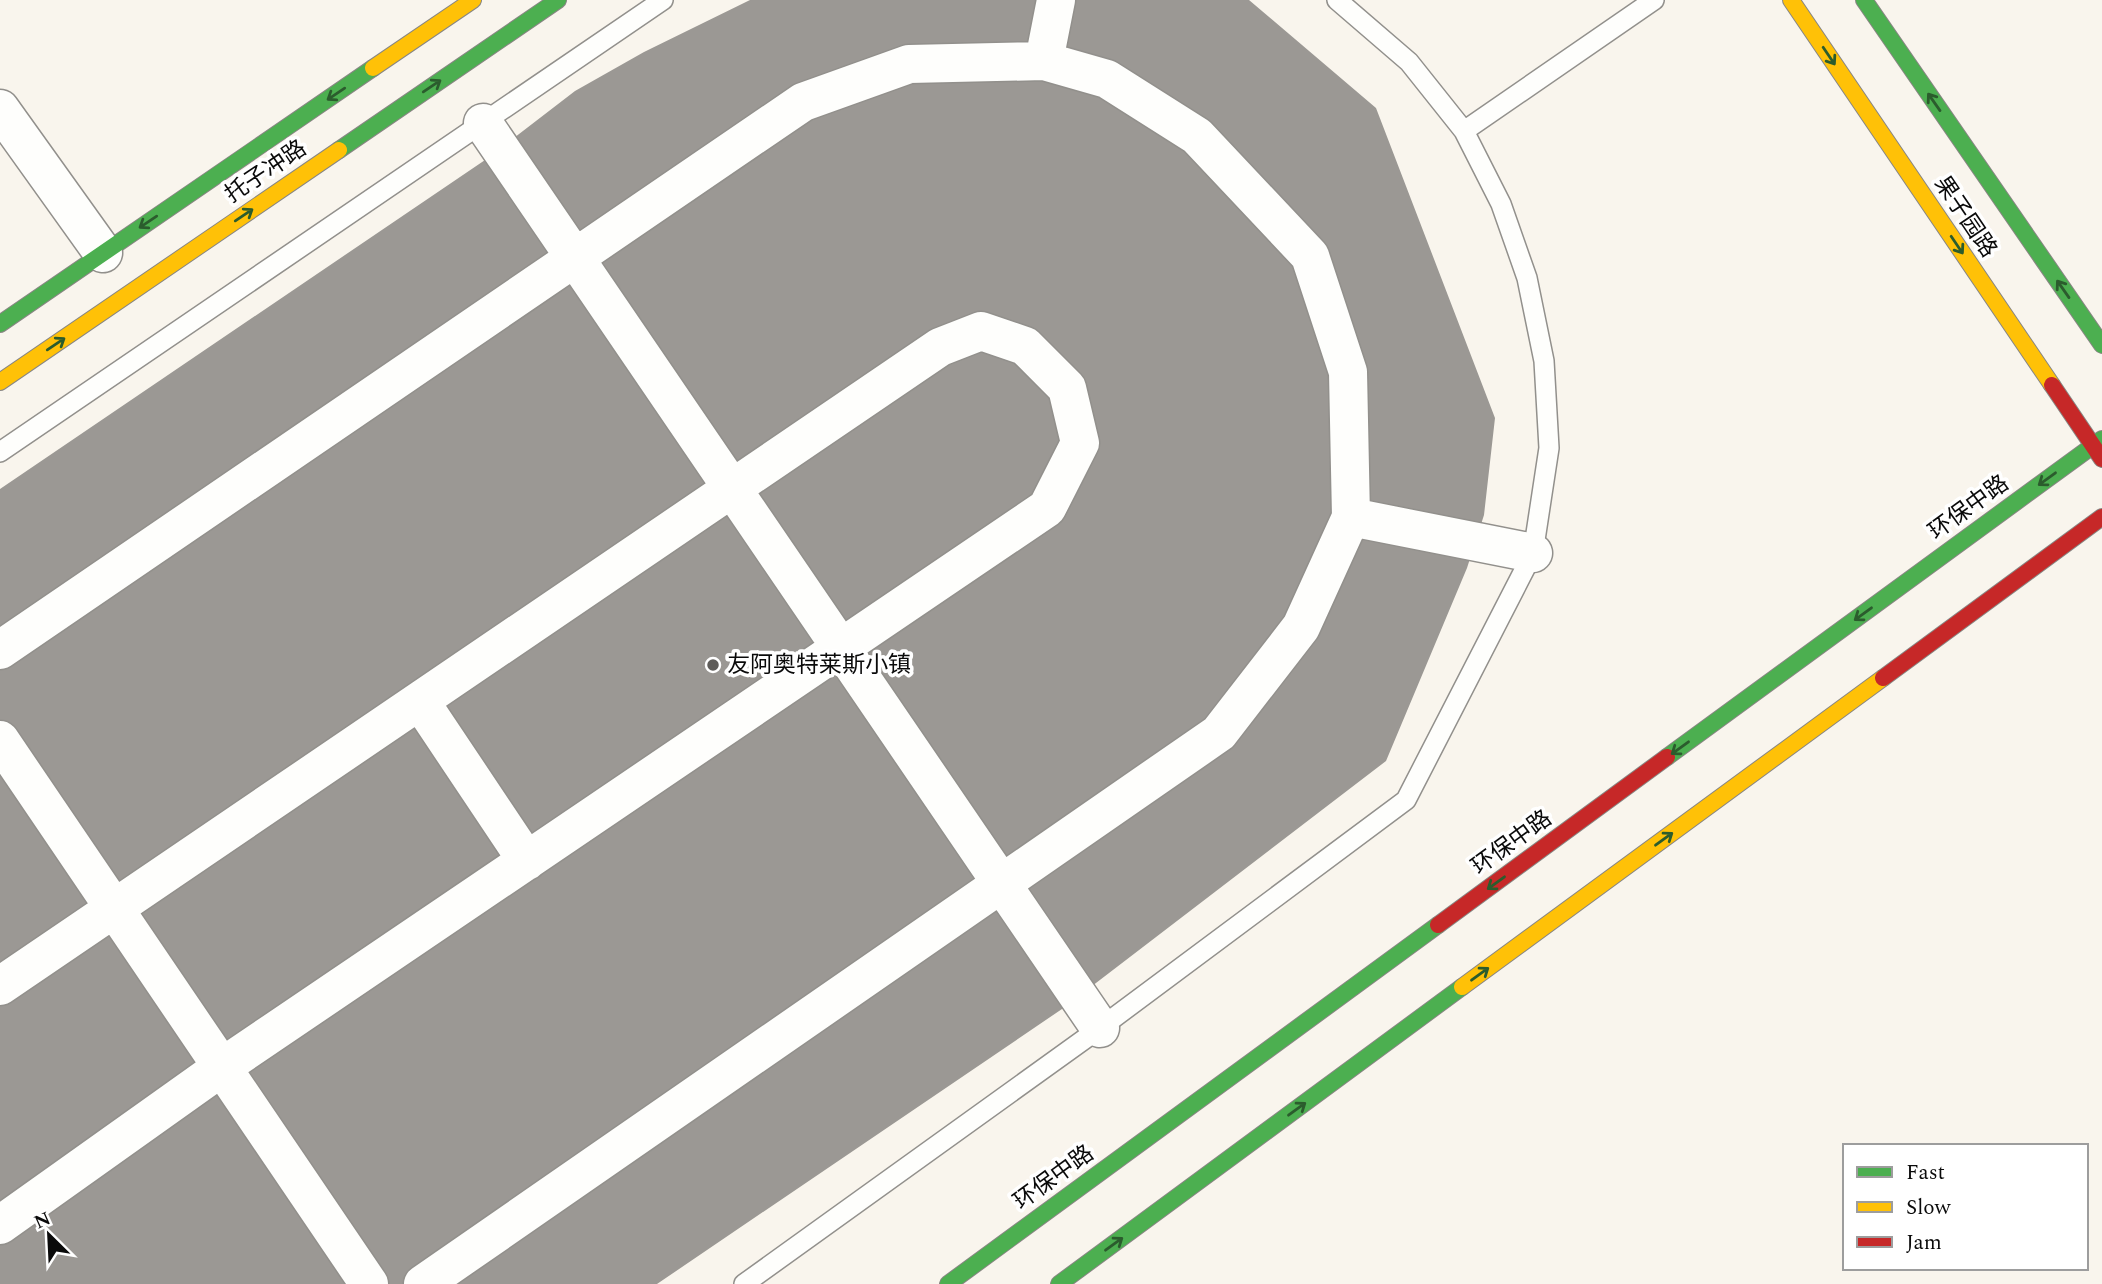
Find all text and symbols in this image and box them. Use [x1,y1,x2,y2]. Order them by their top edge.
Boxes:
one-way arrow [1822,46,1836,66]
one-way arrow [422,79,441,94]
one-way arrow [326,87,346,101]
one-way arrow [1927,93,1941,112]
street label: 托子冲路 [218,132,314,212]
street label: 果子园路 [1925,169,2005,265]
one-way arrow [234,208,253,222]
one-way arrow [139,215,158,229]
one-way arrow [1949,235,1964,254]
one-way arrow [2056,280,2070,299]
one-way arrow [46,337,65,351]
street label: 环保中路 [1921,467,2017,549]
one-way arrow [2038,472,2057,487]
one-way arrow [1855,606,1873,621]
place label: 友阿奥特莱斯小镇 [727,648,911,683]
marker: 友阿奥特莱斯小镇 [705,657,721,673]
one-way arrow [1671,741,1690,755]
street label: 环保中路 [1464,802,1560,884]
one-way arrow [1654,832,1673,846]
one-way arrow [1488,875,1506,890]
one-way arrow [1471,967,1490,982]
one-way arrow [1287,1101,1306,1116]
street label: 环保中路 [1006,1137,1102,1219]
legend [1843,1144,2088,1270]
text: Fast [1906,1157,1945,1189]
text: Slow [1906,1192,1952,1224]
north arrow [14,1200,84,1270]
text: N [30,1204,56,1237]
text: Jam [1906,1227,1942,1259]
one-way arrow [1104,1236,1123,1251]

